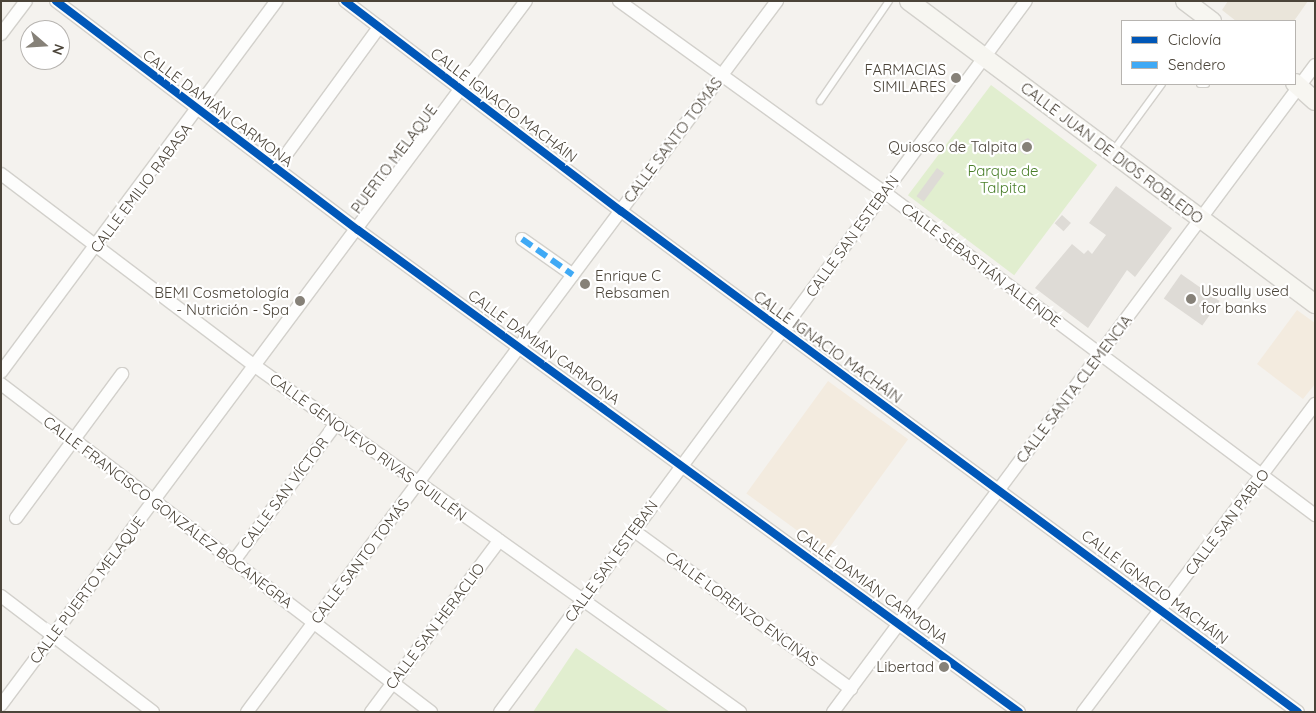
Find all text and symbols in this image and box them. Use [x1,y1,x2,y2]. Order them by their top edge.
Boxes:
north arrow [20,20,70,70]
legend [1121,20,1296,85]
text: Ciclovía [1168,30,1221,49]
text: N [48,42,68,57]
street label: CALLE IGNACIO MACHÁIN [427,44,581,166]
street label: CALLE DAMIÁN CARMONA [139,46,297,170]
text: Sendero [1168,55,1226,74]
place label: FARMACIAS SIMILARES [865,60,946,95]
marker: FARMACIAS SIMILARES [950,72,962,84]
street label: CALLE SANTO TOMÁS [620,74,726,206]
street label: CALLE JUAN DE DIOS ROBLEDO [1017,78,1207,228]
street label: PUERTO MELAQUE [347,101,441,217]
street label: CALLE EMILIO RABASA [86,120,196,256]
place label: Quiosco de Talpita [888,138,1017,156]
marker: Quiosco de Talpita [1021,141,1033,153]
park label: Parque de Talpita [967,161,1039,196]
street label: CALLE SAN ESTEBAN [802,172,902,300]
street label: CALLE SEBASTIÁN ALLENDE [898,199,1064,331]
place label: Enrique C Rebsamen [595,266,670,301]
marker: Enrique C Rebsamen [579,278,591,290]
place label: Usually used for banks [1201,281,1289,316]
place label: BEMI Cosmetología - Nutrición - Spa [154,283,289,318]
street label: CALLE DAMIÁN CARMONA [465,286,623,408]
street label: CALLE IGNACIO MACHÁIN [750,287,906,407]
marker: Usually used for banks [1185,293,1197,305]
marker: BEMI Cosmetología - Nutrición - Spa [293,294,307,308]
street label: CALLE SANTA CLEMENCIA [1012,311,1136,467]
street label: CALLE GENOVEVO RIVAS GUILLÉN [266,370,470,524]
street label: CALLE FRANCISCO GONZÁLEZ BOCANEGRA [40,412,296,612]
street label: CALLE SAN VÍCTOR [236,434,332,552]
street label: CALLE SAN PABLO [1181,465,1273,579]
street label: CALLE SANTO TOMÁS [307,495,413,627]
street label: CALLE SAN ESTEBAN [561,497,661,625]
street label: CALLE PUERTO MELAQUE [26,513,148,667]
street label: CALLE DAMIÁN CARMONA [793,525,951,647]
street label: CALLE IGNACIO MACHÁIN [1078,526,1232,648]
street label: CALLE LORENZO ENCINAS [662,548,822,670]
street label: CALLE SAN HERACLIO [382,559,488,693]
place label: Libertad [876,658,934,676]
marker: Libertad [938,661,950,673]

